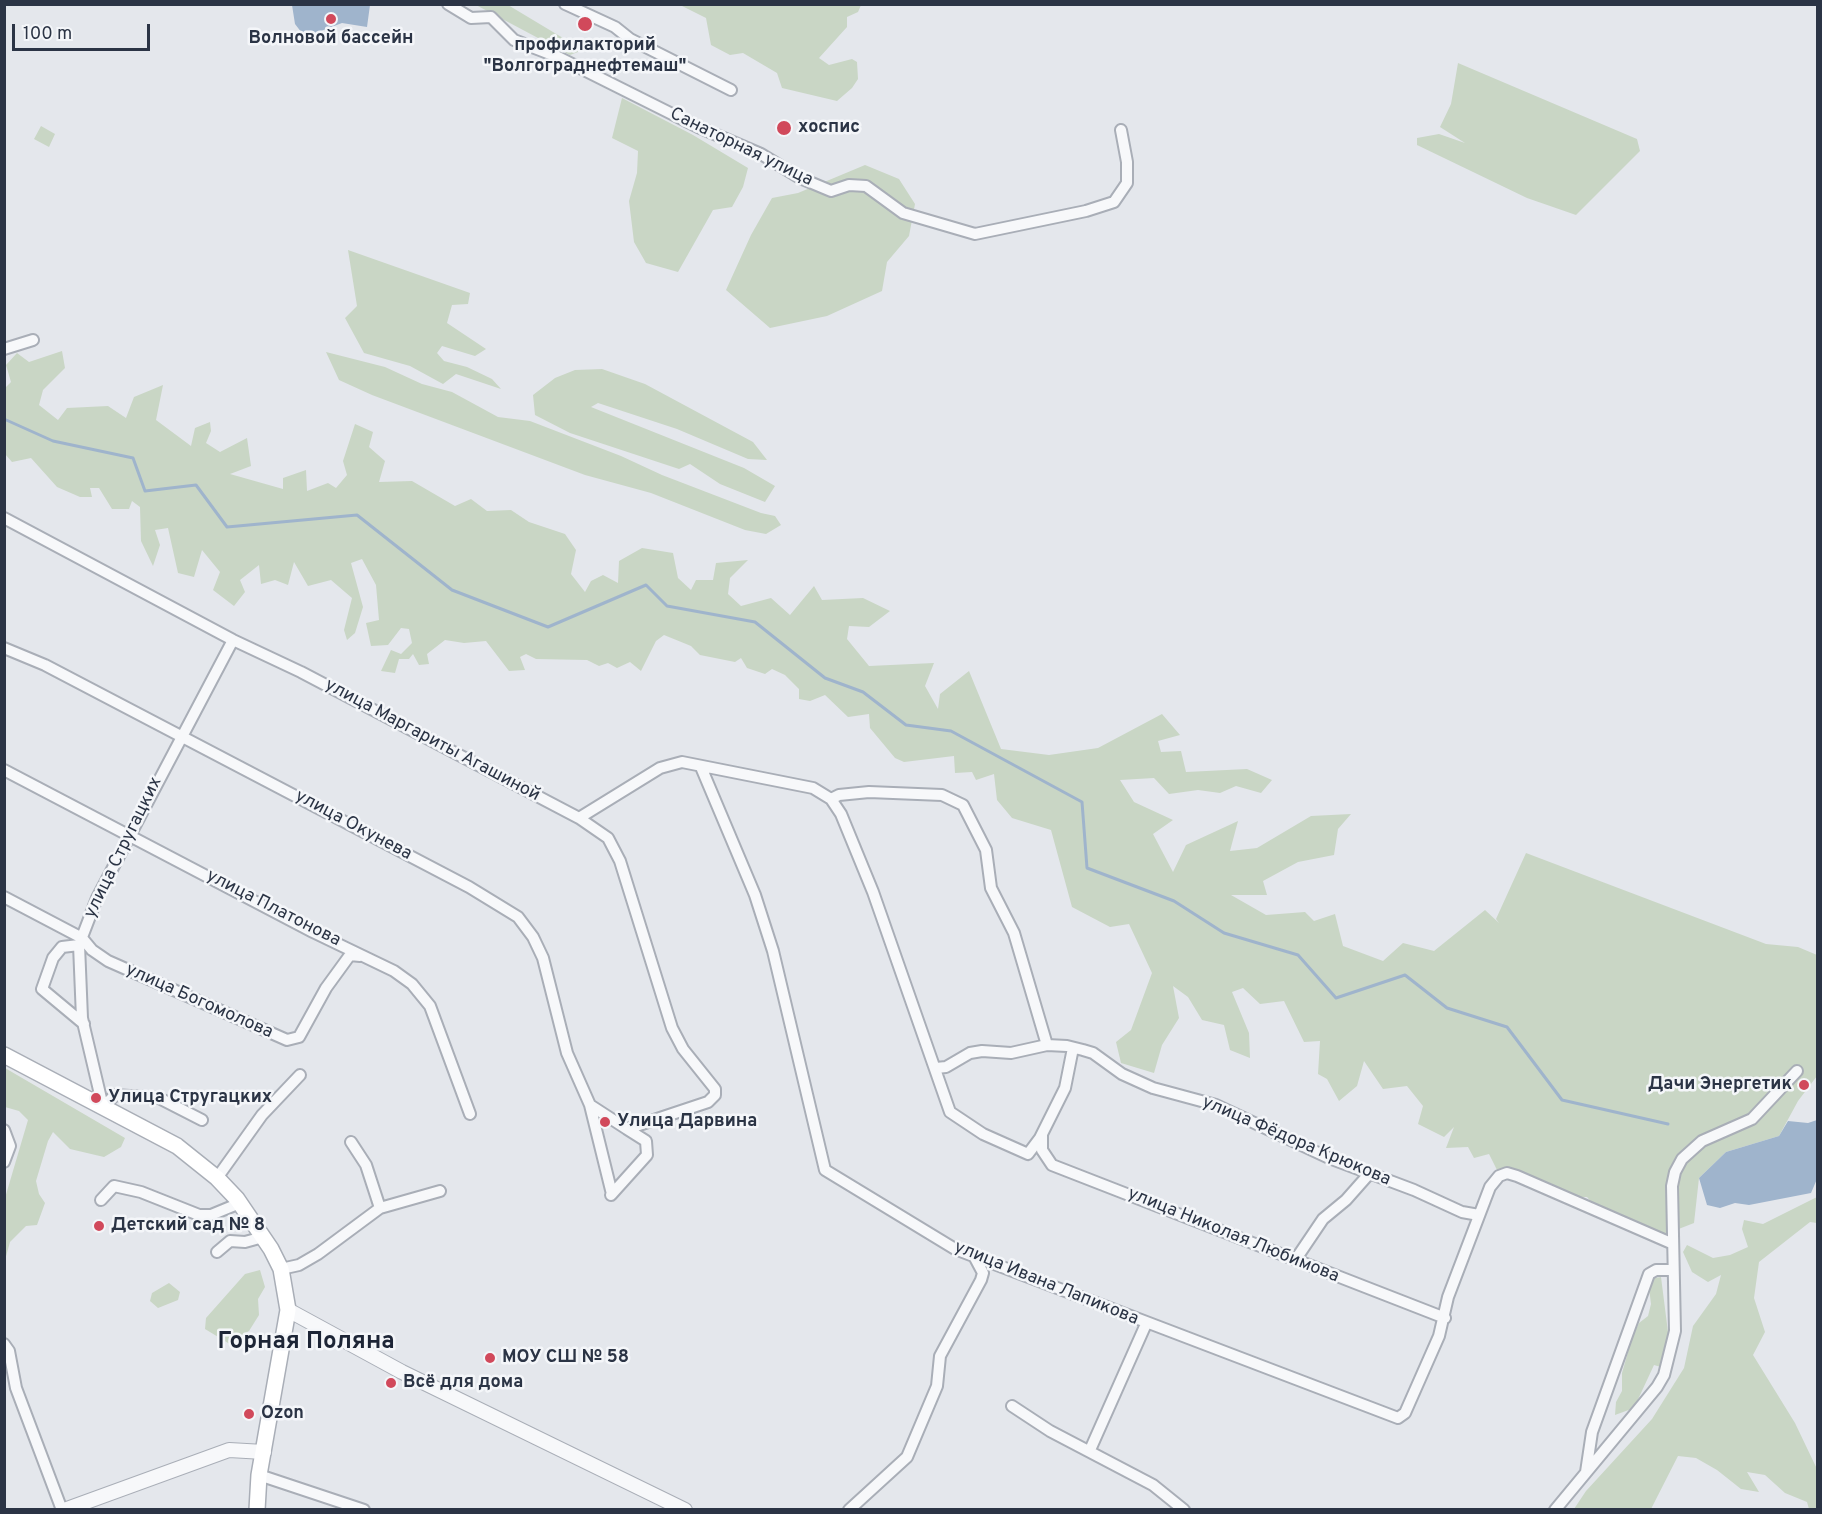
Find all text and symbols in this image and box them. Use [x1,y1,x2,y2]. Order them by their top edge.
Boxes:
scale bar [15,12,153,50]
marker: Волновой бассейн [324,12,338,26]
marker: профилакторий "Волгограднефтемаш" [576,15,594,33]
text: 100 m [23,23,72,46]
place label: Волновой бассейн [248,28,414,50]
place label: профилакторий "Волгограднефтемаш" [484,35,686,78]
street label: Санаторная улица [666,104,816,192]
place label: хоспис [798,117,860,139]
marker: хоспис [775,119,793,137]
street label: улица Маргариты Агашиной [321,675,543,807]
street label: улица Стругацких [80,774,168,922]
street label: улица Окунева [291,786,415,866]
street label: улица Платонова [202,866,344,952]
street label: улица Богомолова [122,960,276,1044]
place label: Дачи Энергетик [1648,1074,1792,1096]
marker: Дачи Энергетик [1797,1078,1811,1092]
place label: Улица Стругацких [108,1087,272,1109]
marker: Улица Стругацких [89,1091,103,1105]
street label: улица Фёдора Крюкова [1198,1092,1394,1192]
place label: Улица Дарвина [617,1111,757,1133]
marker: Улица Дарвина [598,1115,612,1129]
street label: улица Николая Любимова [1124,1184,1342,1288]
place label: Детский сад № 8 [111,1215,265,1237]
marker: Детский сад № 8 [92,1219,106,1233]
street label: улица Ивана Лапикова [951,1237,1141,1331]
district label: Горная Поляна [217,1329,395,1357]
place label: МОУ СШ № 58 [502,1347,629,1369]
marker: МОУ СШ № 58 [483,1351,497,1365]
place label: Всё для дома [403,1372,523,1394]
marker: Всё для дома [384,1376,398,1390]
place label: Ozon [261,1403,304,1425]
marker: Ozon [242,1407,256,1421]

